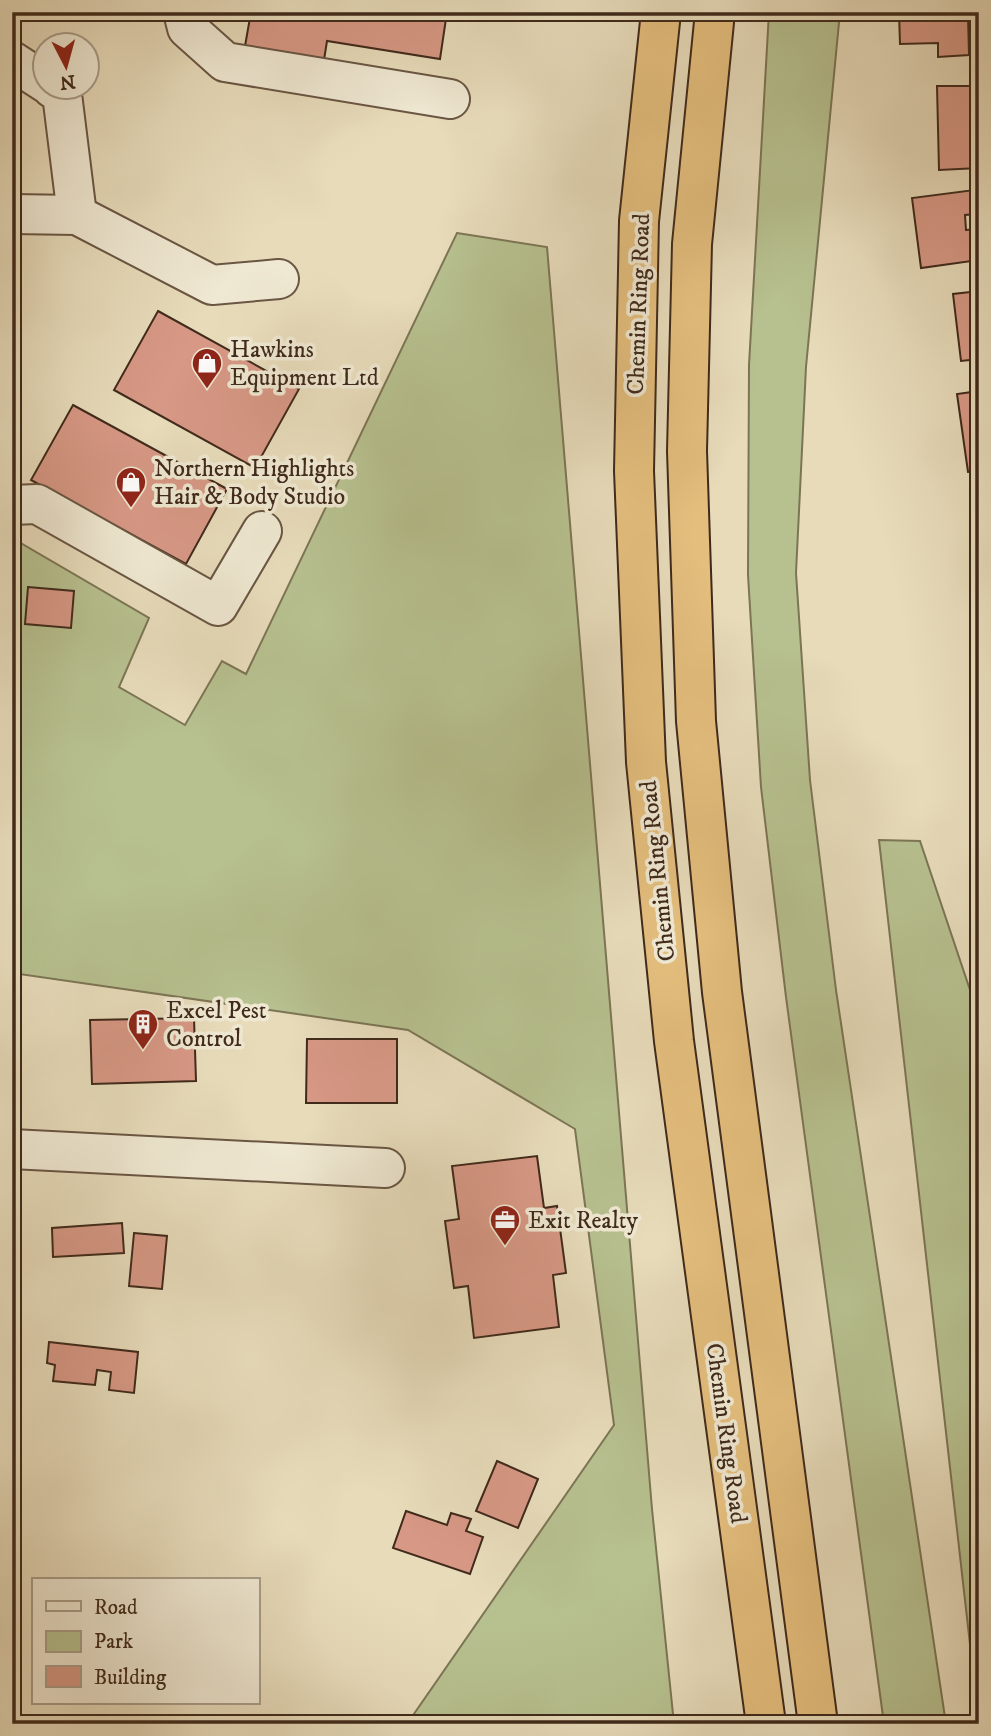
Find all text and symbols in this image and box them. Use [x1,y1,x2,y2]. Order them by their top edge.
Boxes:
north arrow [32,32,102,102]
text: N [58,69,77,94]
street label: Chemin Ring Road [621,213,657,395]
place label: Hawkins Equipment Ltd [230,335,379,393]
shop icon: Hawkins Equipment Ltd [190,346,224,390]
place label: Northern Highlights Hair & Body Studio [154,454,354,512]
shop icon: Northern Highlights Hair & Body Studio [114,465,148,509]
street label: Chemin Ring Road [634,779,682,963]
place label: Excel Pest Control [166,996,267,1054]
building icon: Excel Pest Control [126,1007,160,1051]
office icon: Exit Realty [488,1203,522,1247]
place label: Exit Realty [528,1206,638,1236]
street label: Chemin Ring Road [699,1341,753,1525]
legend [32,1578,259,1704]
text: Road [94,1595,138,1621]
text: Park [94,1629,134,1655]
text: Building [94,1665,167,1691]

